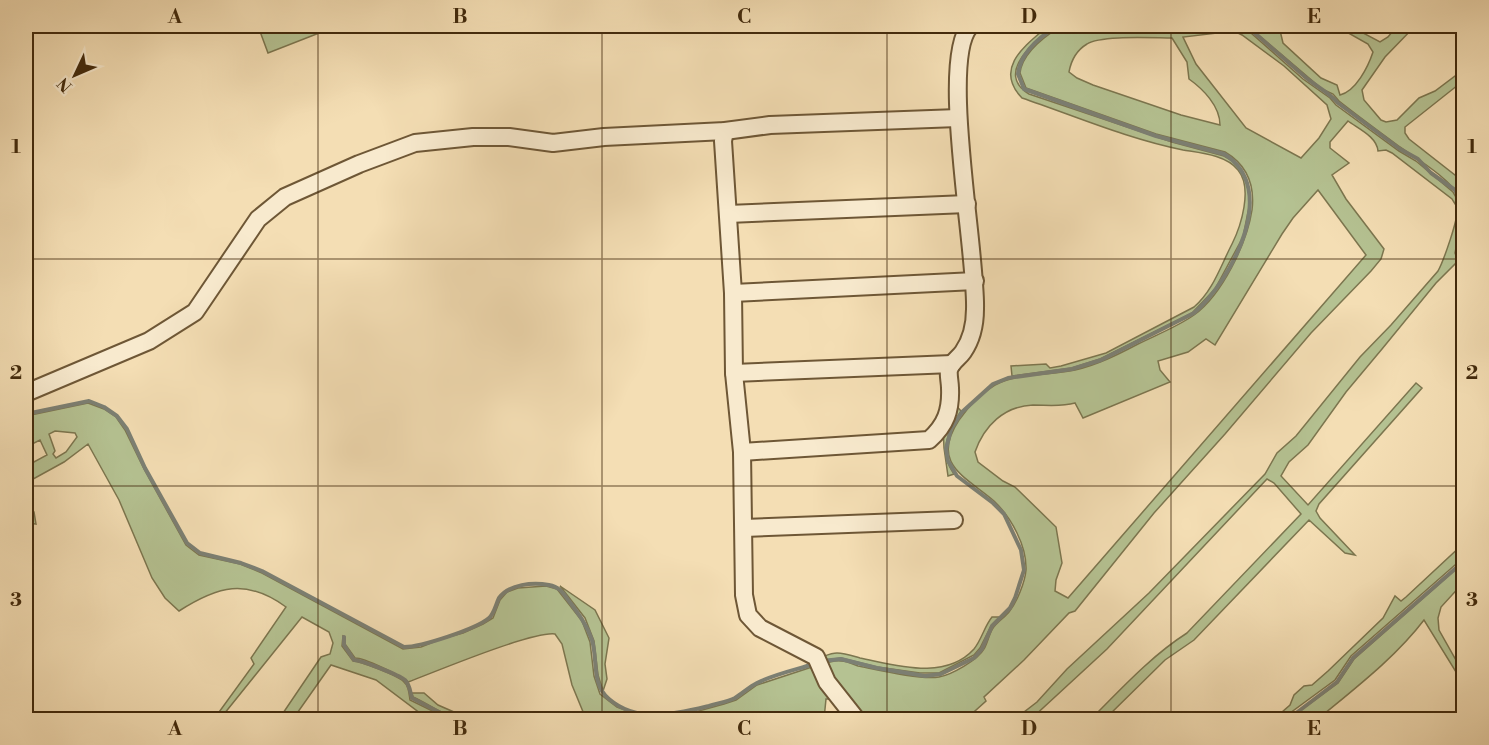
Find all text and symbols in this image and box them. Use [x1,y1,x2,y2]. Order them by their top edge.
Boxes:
text: A [167,5,183,30]
text: B [452,5,468,30]
text: C [737,5,751,30]
text: D [1021,5,1037,30]
text: E [1307,5,1321,30]
north arrow [45,45,105,105]
text: N [53,73,77,96]
text: 1 [11,135,21,160]
text: 1 [1467,135,1477,160]
text: 2 [10,361,22,386]
text: 2 [1466,361,1478,386]
text: 3 [10,588,22,613]
text: 3 [1466,588,1478,613]
text: A [167,717,183,742]
text: B [452,717,468,742]
text: C [737,717,751,742]
text: D [1021,717,1037,742]
text: E [1307,717,1321,742]

